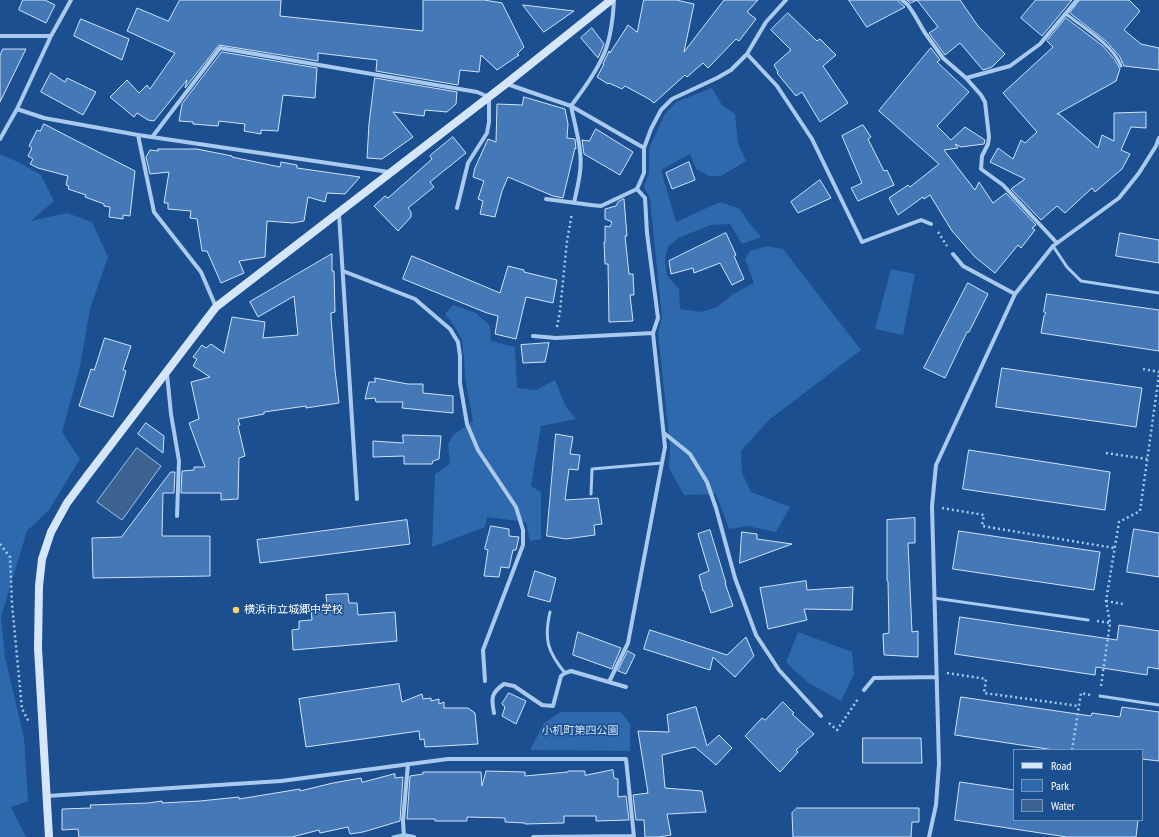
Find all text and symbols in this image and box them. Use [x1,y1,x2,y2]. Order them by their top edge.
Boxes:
place label: 横浜市立城郷中学校 [244,603,343,617]
marker: 横浜市立城郷中学校 [231,605,241,615]
park label: 小机町第四公園 [542,724,618,738]
legend [1013,749,1143,821]
text: Road [1051,758,1071,773]
text: Park [1051,778,1069,793]
text: Water [1051,798,1075,813]

